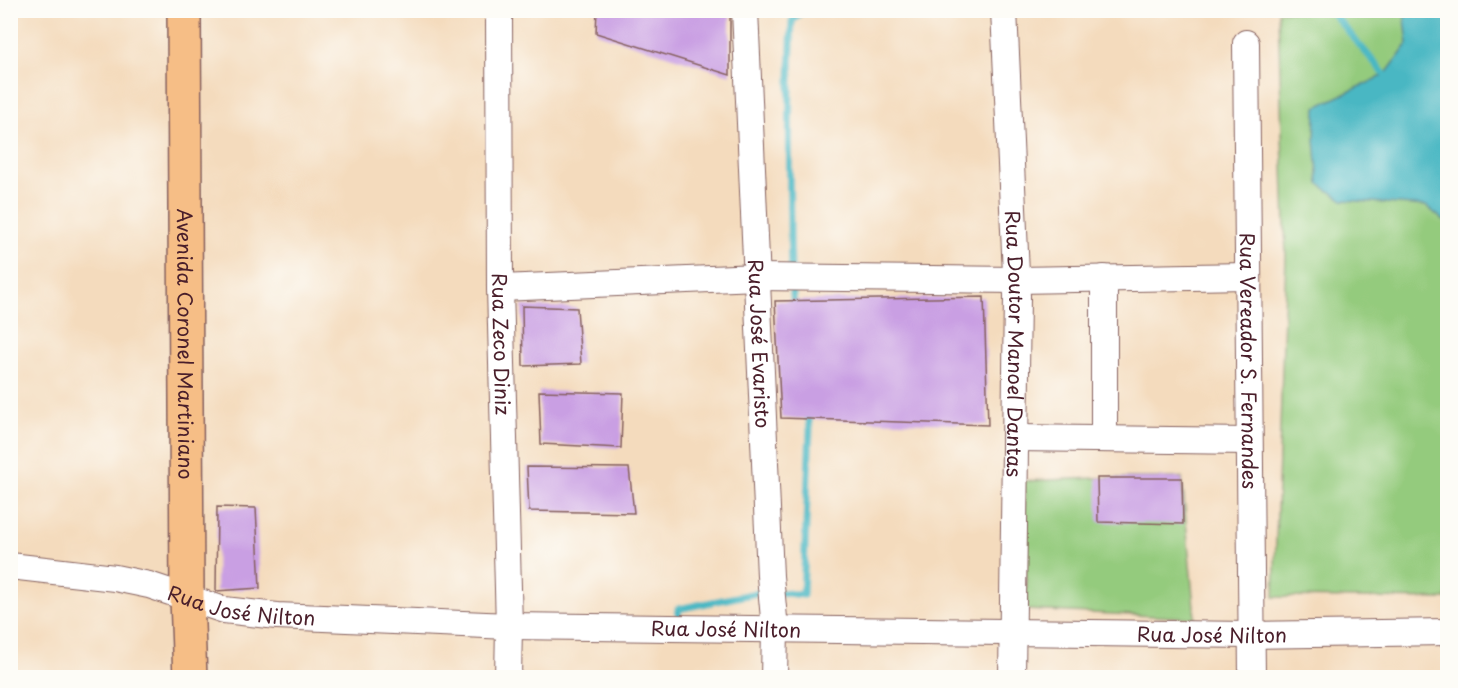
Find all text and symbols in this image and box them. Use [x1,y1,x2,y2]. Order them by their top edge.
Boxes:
street label: Avenida Coronel Martiniano [170,208,201,480]
street label: Rua Doutor Manoel Dantas [998,210,1032,477]
street label: Rua Vereador S. Fernandes [1233,233,1265,489]
street label: Rua José Evaristo [741,258,778,429]
street label: Rua Zeco Diniz [485,273,518,415]
street label: Rua José Nilton [164,577,316,633]
street label: Rua José Nilton [651,613,801,645]
street label: Rua José Nilton [1137,619,1287,650]

